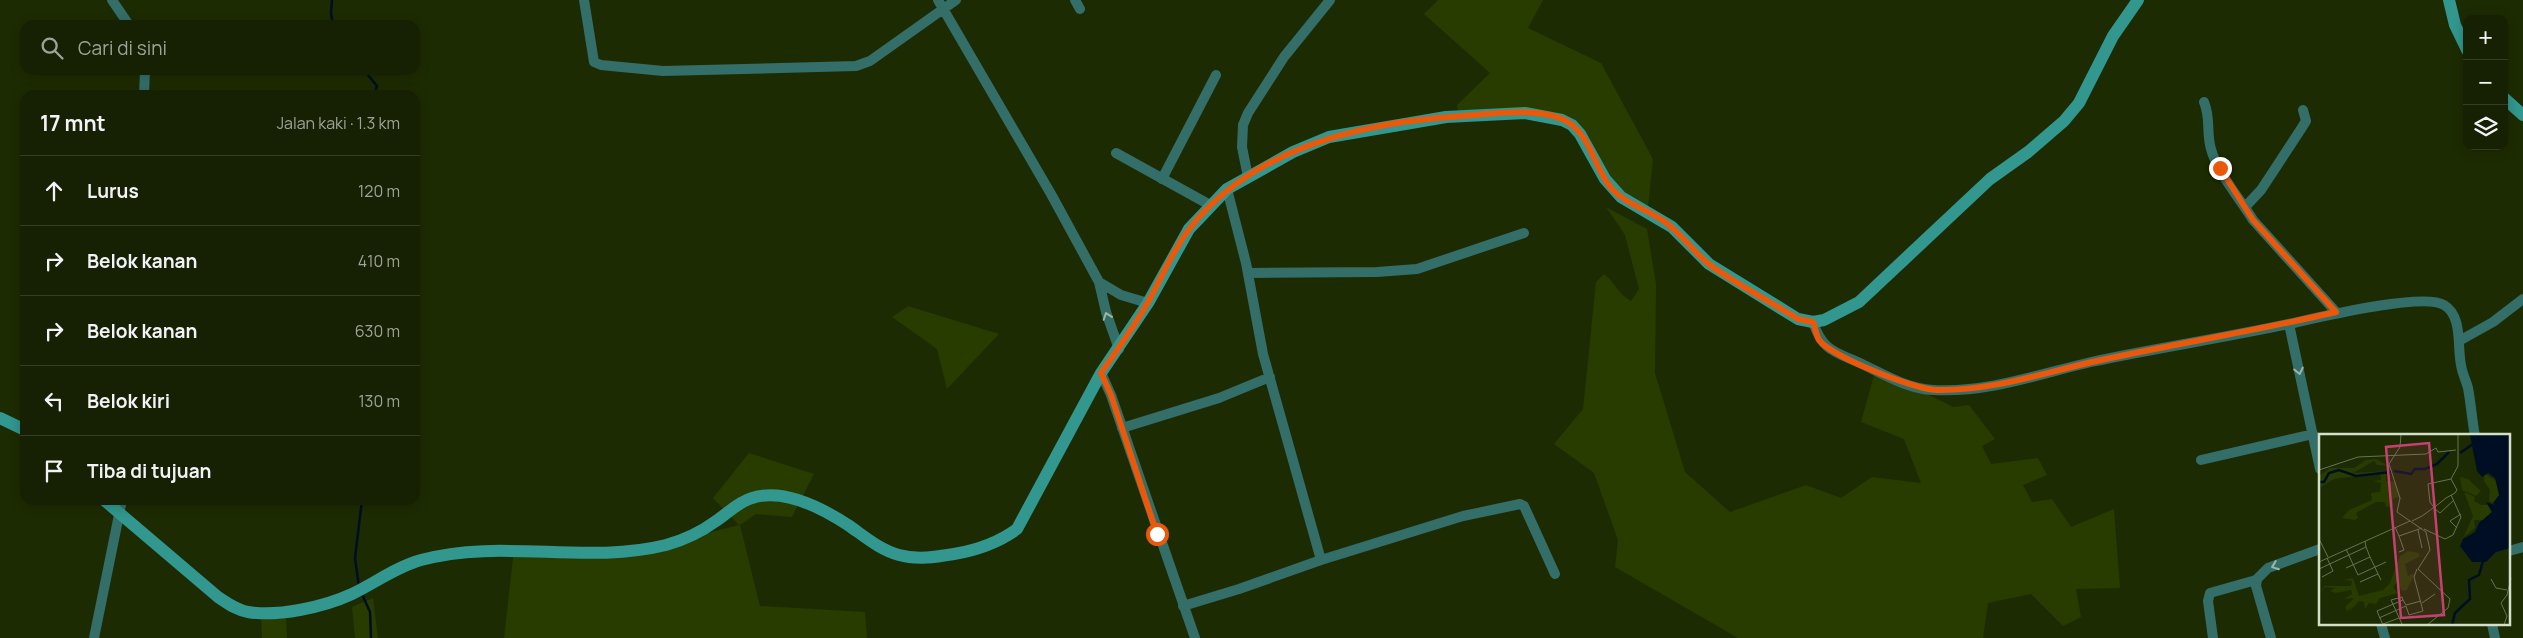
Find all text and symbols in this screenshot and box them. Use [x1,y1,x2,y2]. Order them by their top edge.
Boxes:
map controls [2463,15,2508,150]
button: + [2463,15,2508,60]
search box [20,20,420,75]
icon: search [38,34,66,62]
text: Cari di sini [78,35,167,61]
button: − [2463,60,2508,105]
button: layers [2463,105,2508,150]
text: 17 mnt [40,109,106,137]
text: Jalan kaki · 1.3 km [277,112,400,134]
route end [2209,157,2232,180]
icon: ahead [40,177,68,205]
text: Lurus [87,178,139,204]
text: 120 m [358,180,400,202]
icon: right [40,247,68,275]
text: Belok kanan [87,248,197,274]
text: 410 m [358,250,400,272]
one-way arrow [1103,312,1113,320]
icon: right [40,317,68,345]
text: Belok kanan [87,318,197,344]
text: 630 m [355,320,400,342]
one-way arrow [2293,367,2304,376]
icon: left [40,387,68,415]
text: Belok kiri [87,388,170,414]
text: 130 m [358,390,400,412]
inset map [2319,434,2510,626]
icon: arrive [40,457,68,485]
text: Tiba di tujuan [87,458,211,484]
route start [1146,523,1169,546]
one-way arrow [2271,560,2280,570]

